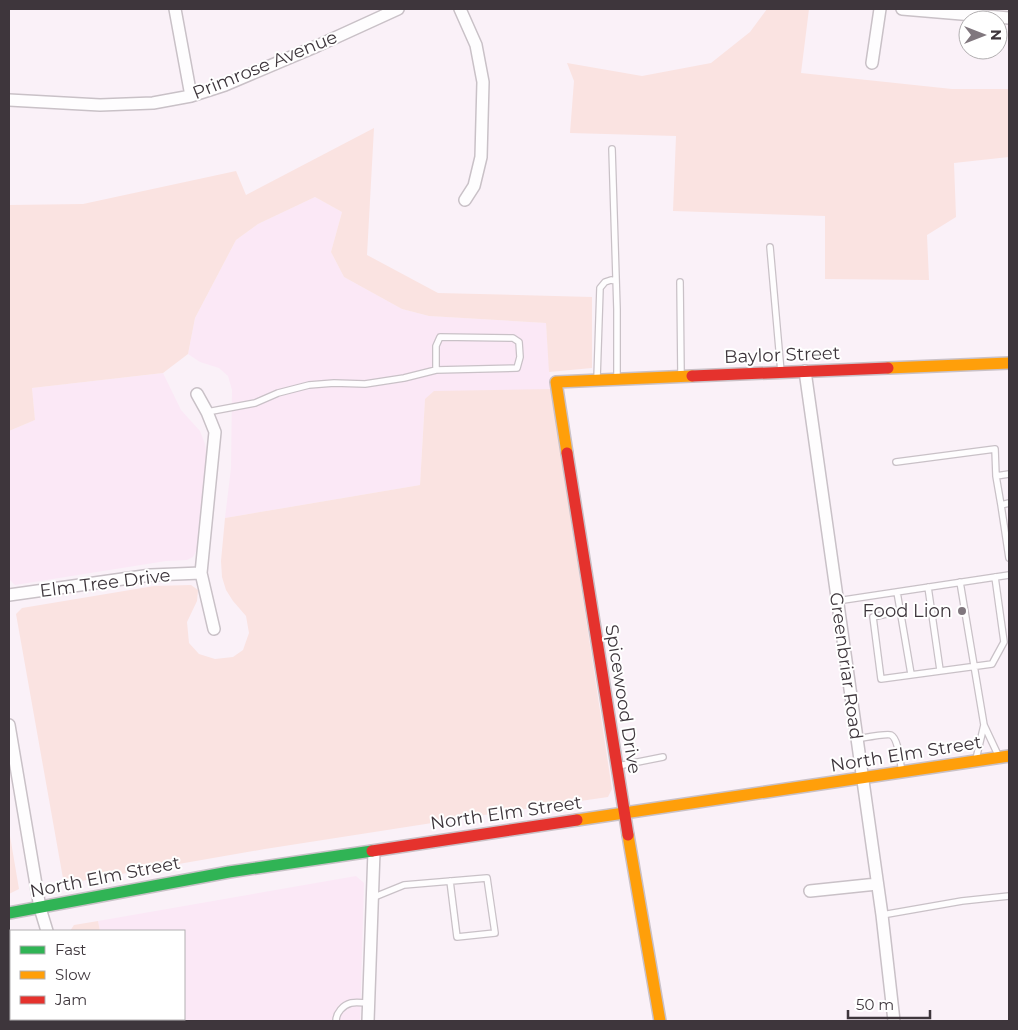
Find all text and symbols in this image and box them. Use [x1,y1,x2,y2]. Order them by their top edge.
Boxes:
north arrow [958,10,1008,60]
street label: Primrose Avenue [189,26,341,104]
text: N [987,29,1005,41]
street label: Baylor Street [724,342,840,368]
street label: Elm Tree Drive [38,564,172,602]
street label: Greenbriar Road [825,591,867,741]
place label: Food Lion [863,600,952,622]
marker: Food Lion [956,605,968,617]
street label: Spicewood Drive [600,623,646,775]
street label: North Elm Street [829,731,983,777]
street label: North Elm Street [429,791,583,835]
street label: North Elm Street [28,852,182,902]
legend [10,930,185,1020]
text: Fast [55,940,86,959]
text: Slow [55,965,91,984]
scale bar [848,988,930,1020]
text: Jam [54,990,87,1009]
text: 50 m [856,995,894,1014]

